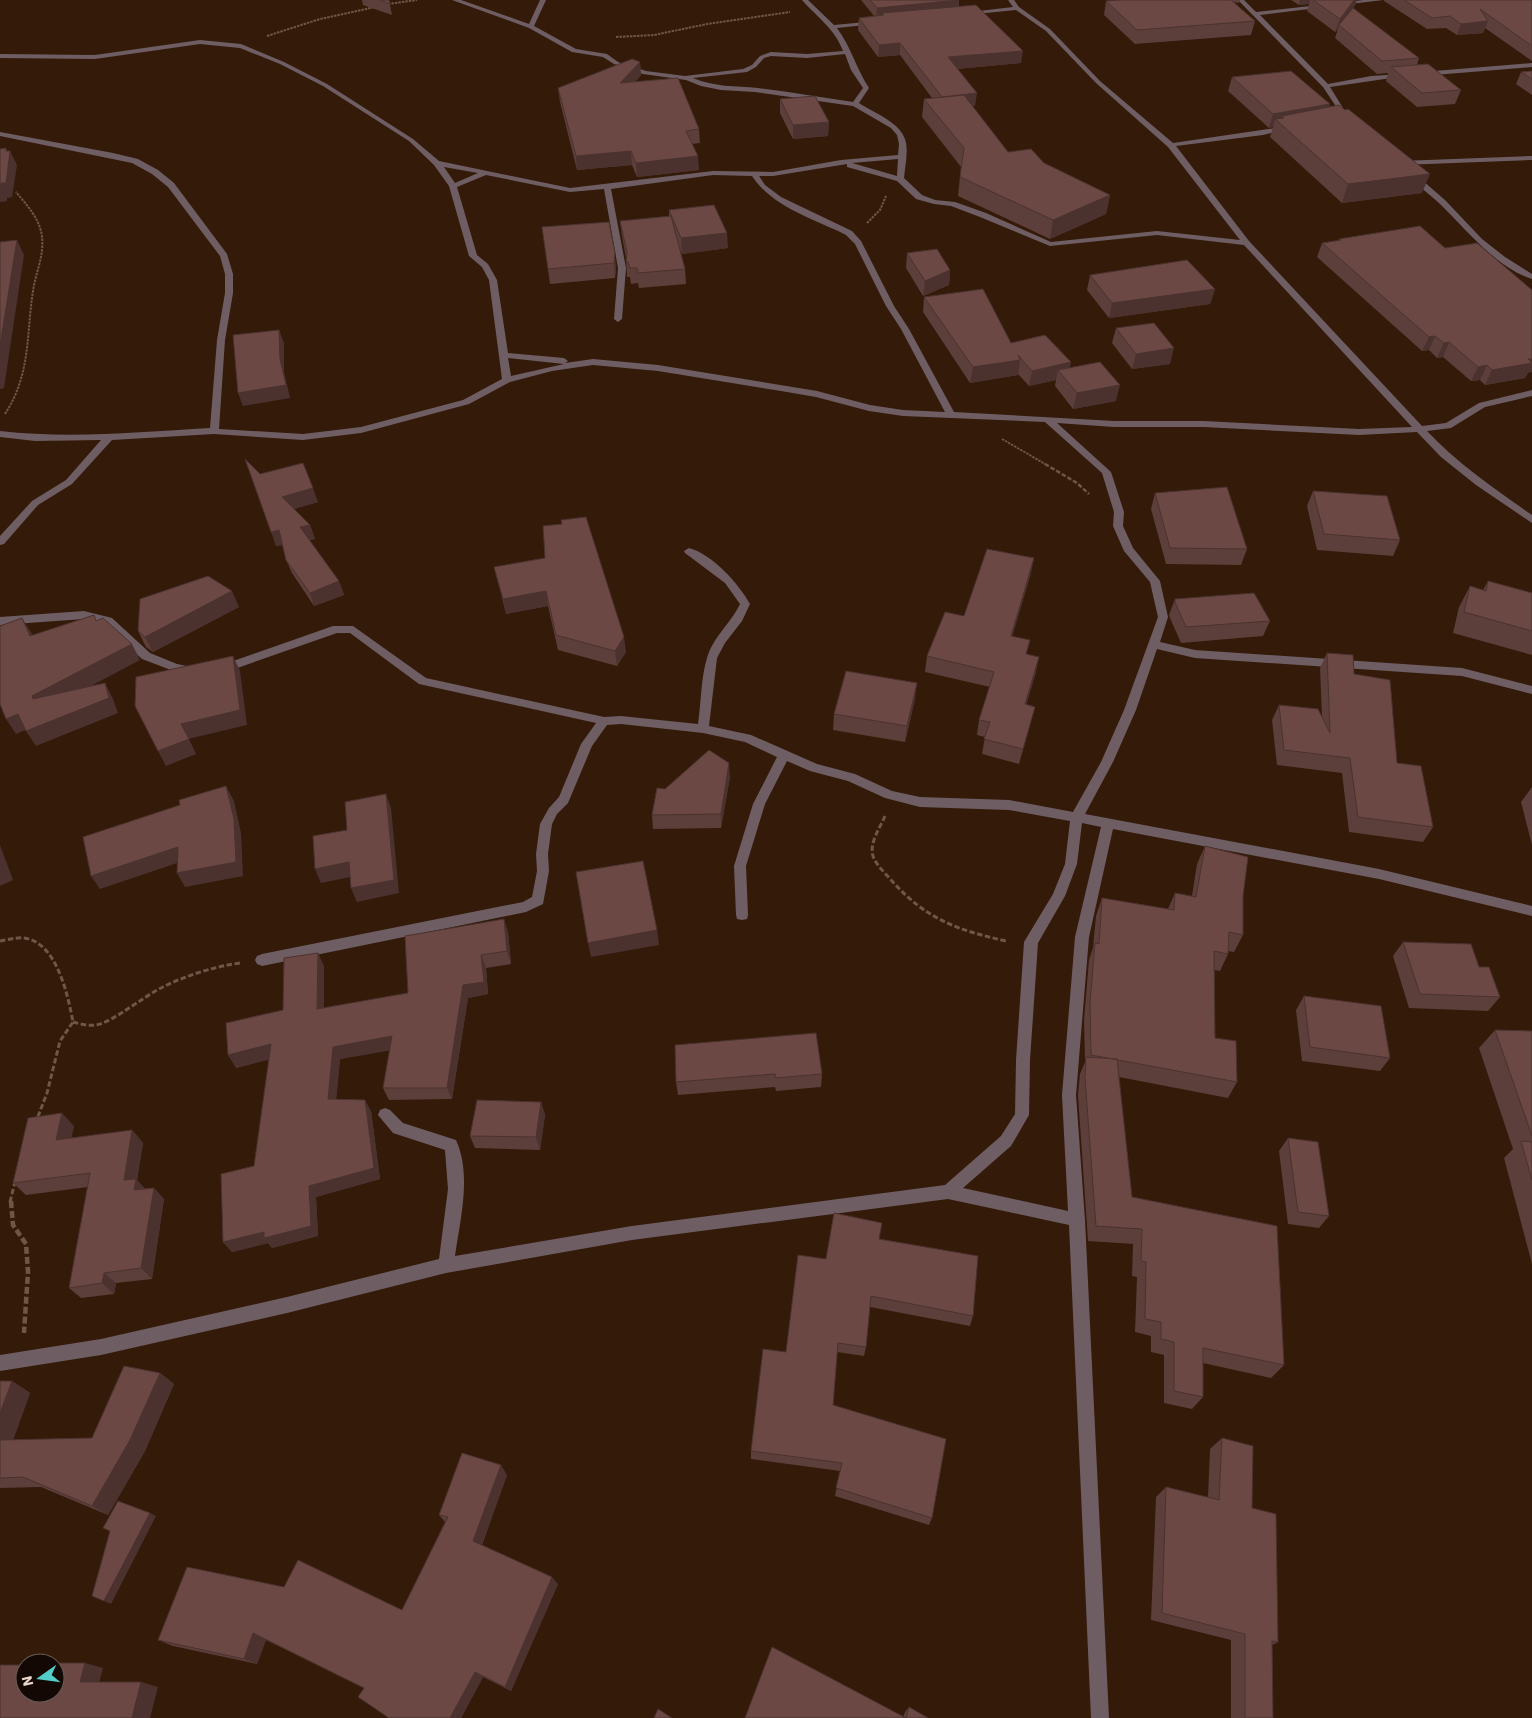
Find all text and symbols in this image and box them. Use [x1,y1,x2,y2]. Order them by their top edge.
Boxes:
north arrow [15,1653,65,1703]
text: N [17,1674,37,1688]

